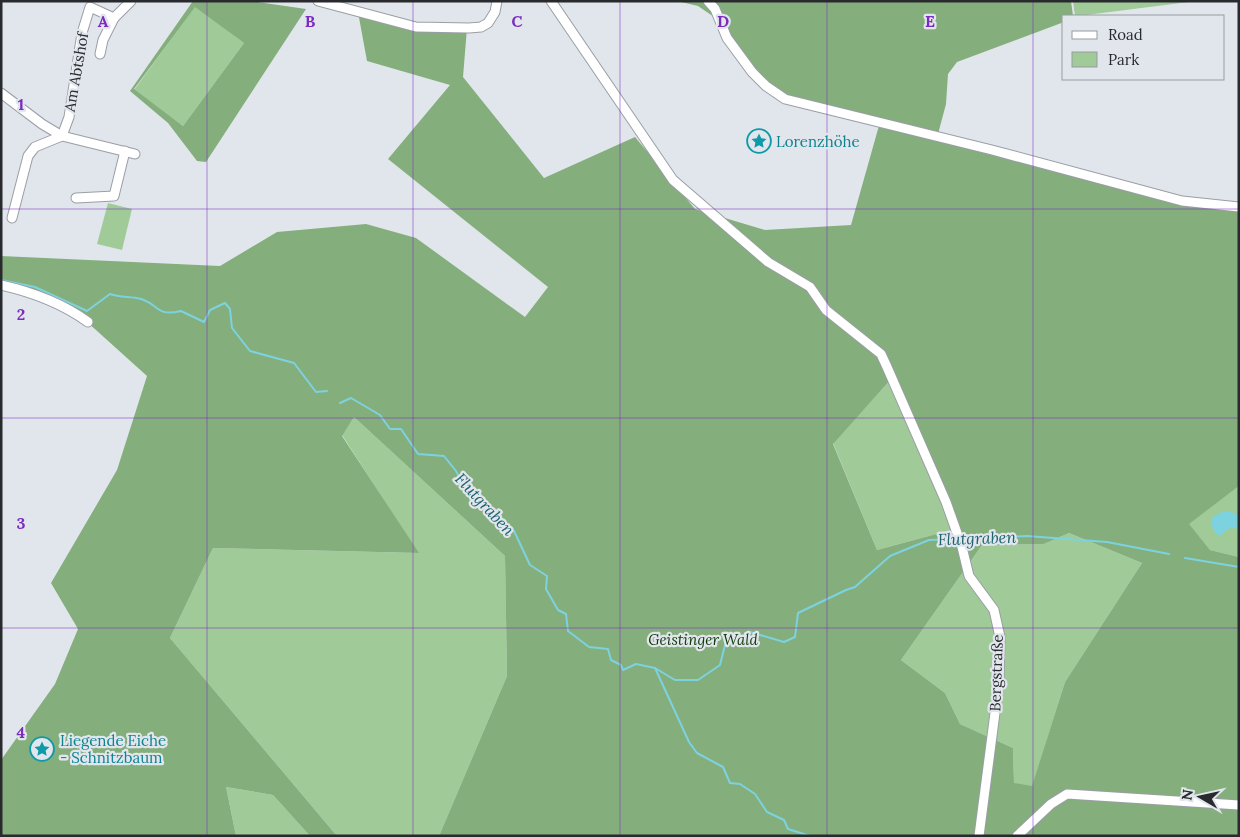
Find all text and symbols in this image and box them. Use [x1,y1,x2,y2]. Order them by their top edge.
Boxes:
text: A [98,11,109,31]
text: B [305,11,316,31]
text: C [511,11,523,31]
text: D [717,11,729,31]
text: E [925,11,935,31]
legend [1062,15,1225,80]
text: Road [1108,25,1143,44]
street label: Am Abtshof [59,30,92,114]
text: Park [1108,50,1139,69]
text: 1 [18,94,24,114]
place icon: Lorenzhöhe [746,128,772,154]
place label: Lorenzhöhe [776,132,860,151]
text: 2 [17,304,25,324]
water label: Flutgraben [451,469,519,540]
text: 3 [17,513,26,533]
water label: Flutgraben [938,527,1017,549]
park label: Geistinger Wald [648,630,759,649]
street label: Bergstraße [985,634,1007,712]
text: 4 [17,722,26,742]
place label: Liegende Eiche - Schnitzbaum [60,731,166,767]
place icon: Liegende Eiche - Schnitzbaum [29,736,55,762]
north arrow [1175,772,1225,822]
text: N [1177,788,1197,802]

